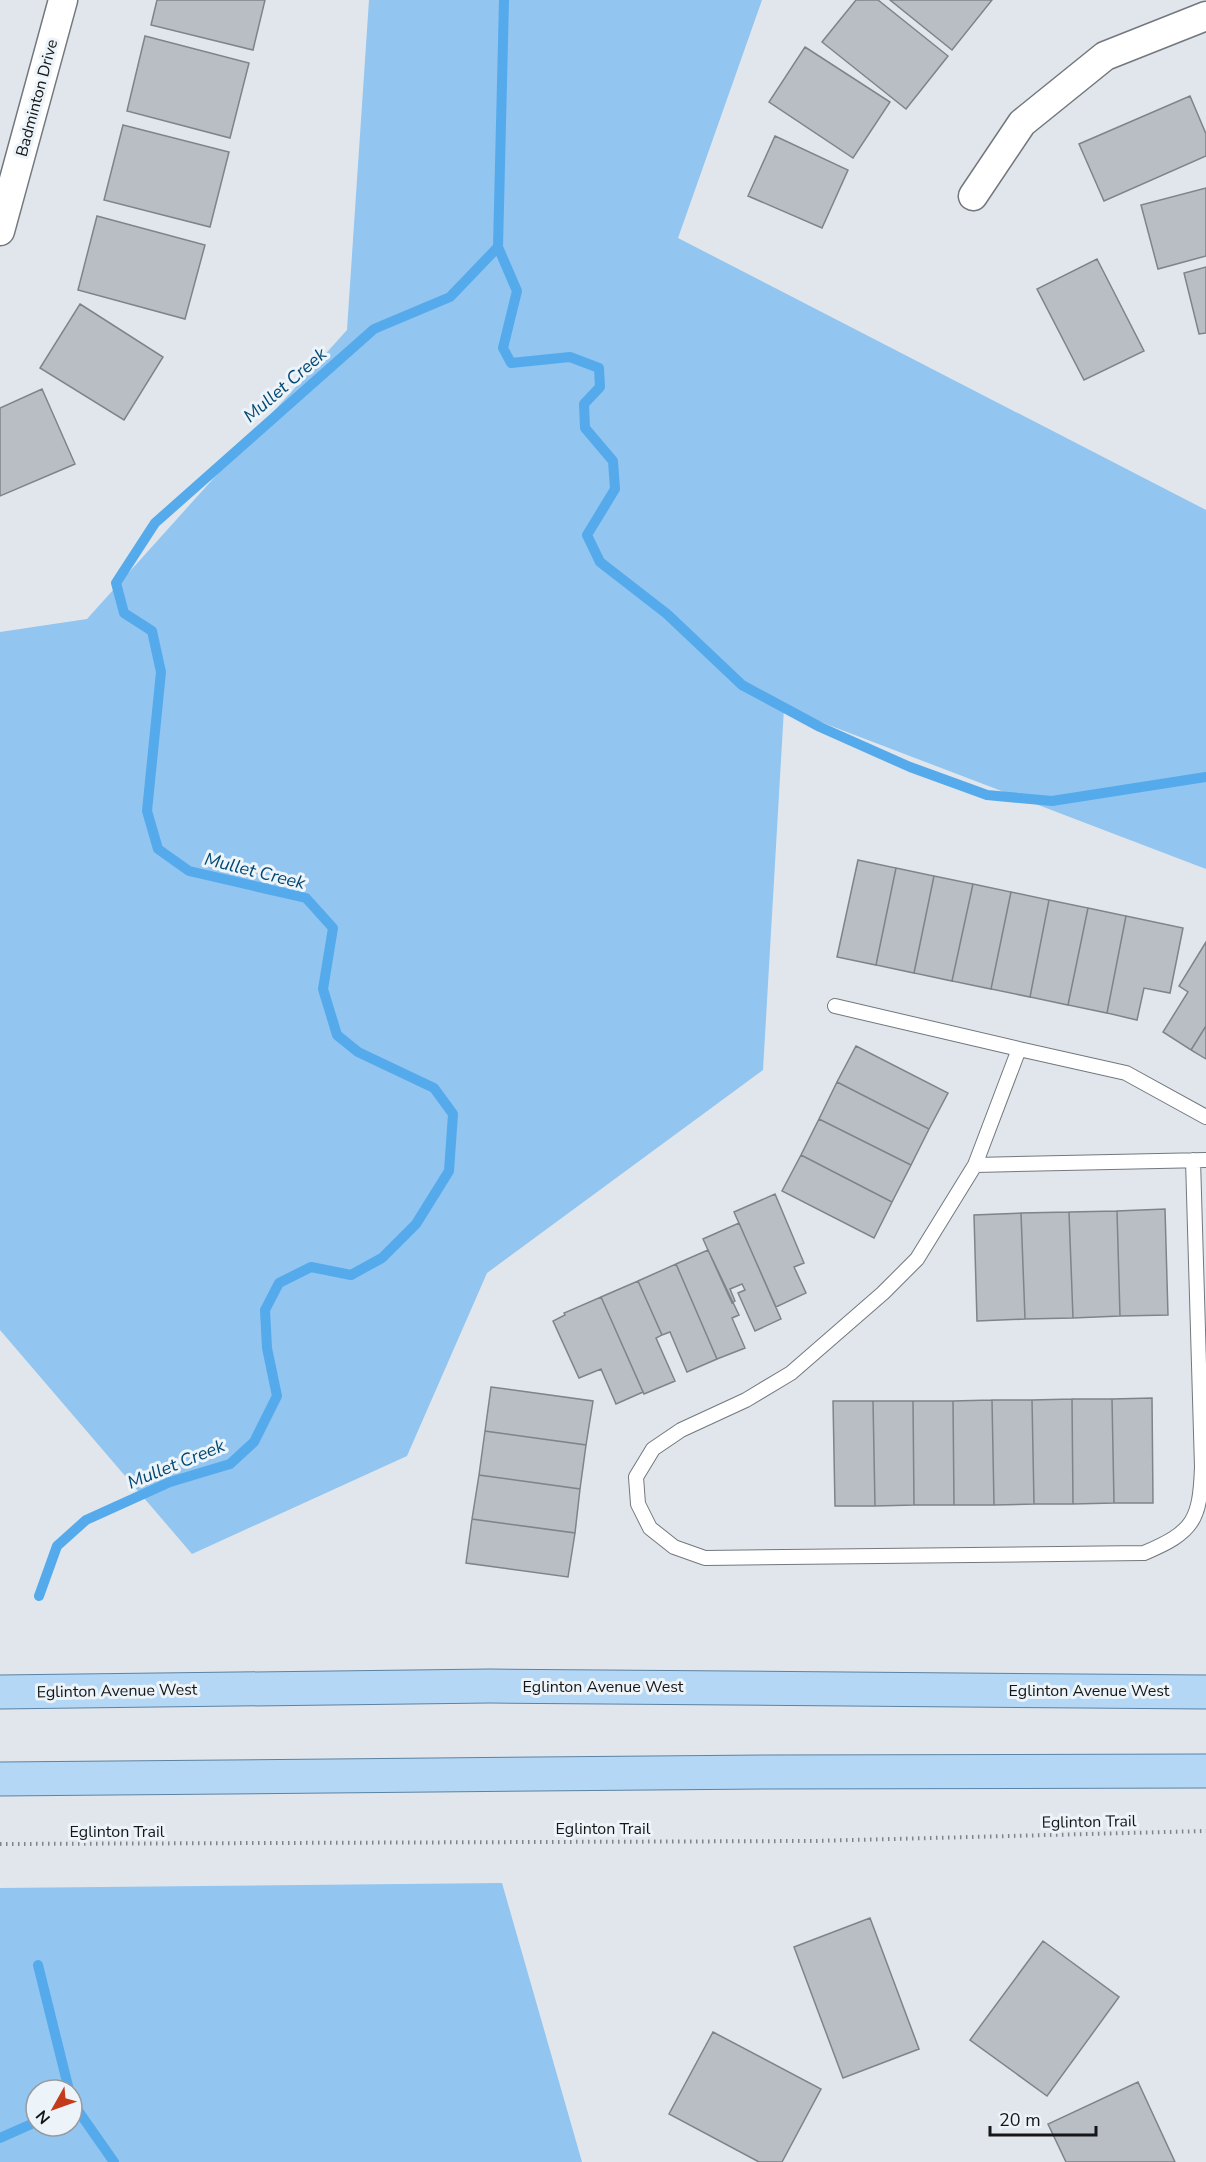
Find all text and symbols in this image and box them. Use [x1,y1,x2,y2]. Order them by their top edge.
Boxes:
street label: Badminton Drive [11,37,63,159]
water label: Mullet Creek [238,341,333,428]
water label: Mullet Creek [202,847,309,895]
water label: Mullet Creek [124,1433,229,1494]
street label: Eglinton Avenue West [523,1676,684,1698]
street label: Eglinton Avenue West [36,1679,198,1703]
street label: Eglinton Avenue West [1009,1680,1170,1702]
street label: Eglinton Trail [1041,1810,1137,1834]
street label: Eglinton Trail [556,1818,651,1840]
street label: Eglinton Trail [70,1821,165,1843]
north arrow [24,2078,84,2138]
scale bar [990,2099,1096,2137]
text: N [31,2105,56,2129]
text: 20 m [999,2108,1041,2132]

